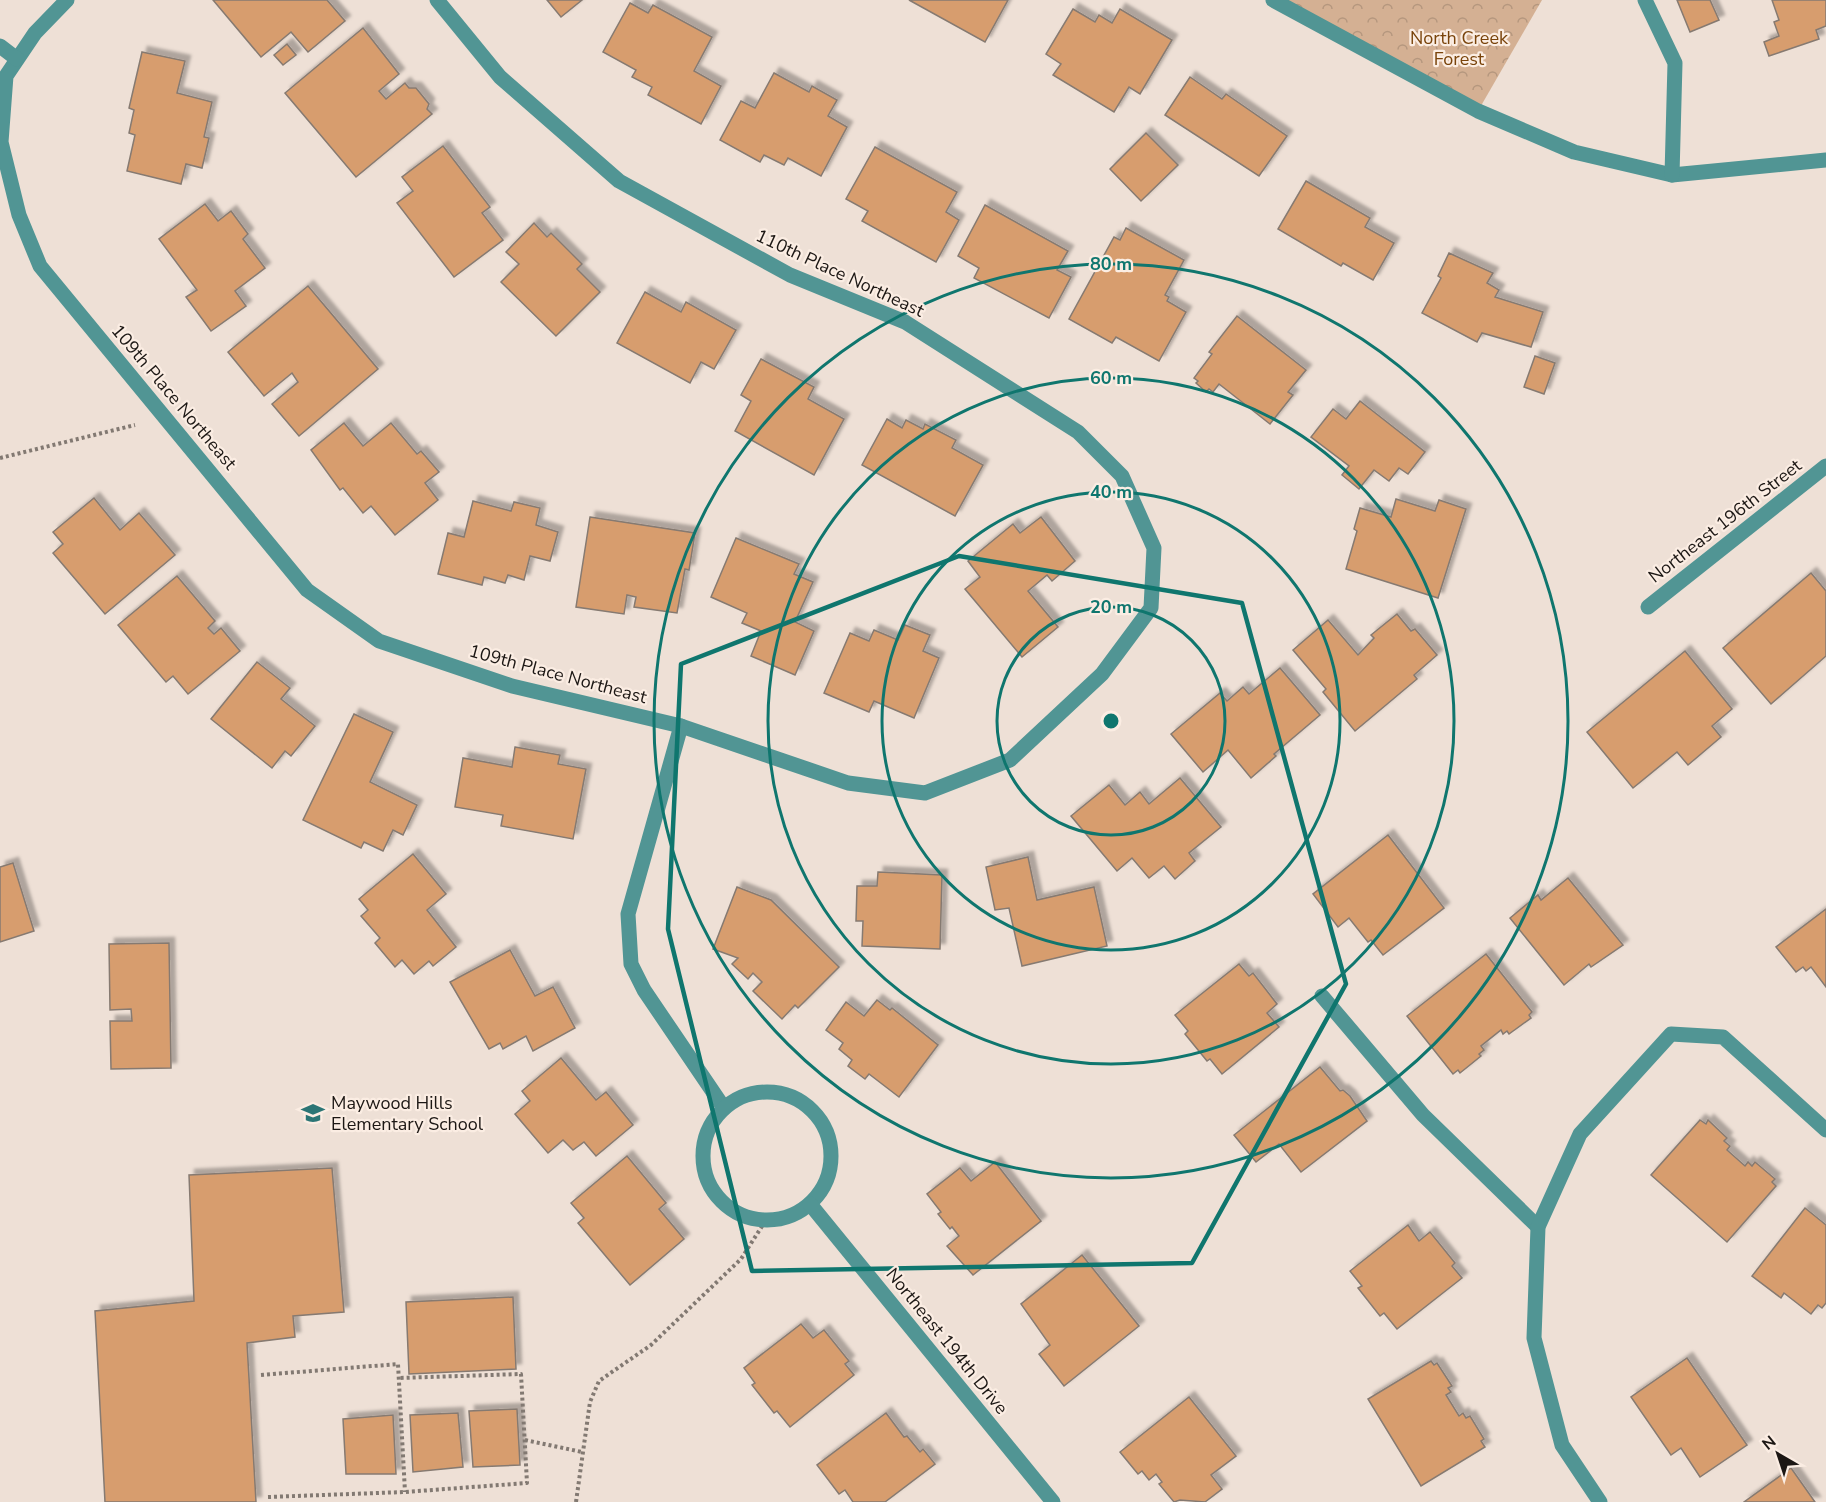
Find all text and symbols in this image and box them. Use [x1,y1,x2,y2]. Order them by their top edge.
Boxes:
park label: North Creek Forest [1410,26,1509,71]
street label: 110th Place Northeast [752,223,929,323]
text: 80 m [1090,252,1132,276]
street label: 109th Place Northeast [106,319,242,475]
text: 60 m [1090,366,1132,390]
street label: Northeast 196th Street [1644,453,1807,588]
text: 40 m [1090,480,1132,504]
text: 20 m [1090,595,1132,619]
street label: 109th Place Northeast [467,639,650,709]
centre of rings [1101,711,1121,731]
place label: Maywood Hills Elementary School [331,1091,484,1136]
school or university icon: Maywood Hills Elementary School [300,1100,326,1126]
street label: Northeast 194th Drive [881,1263,1013,1419]
north arrow [1748,1424,1808,1484]
text: N [1758,1431,1781,1455]

